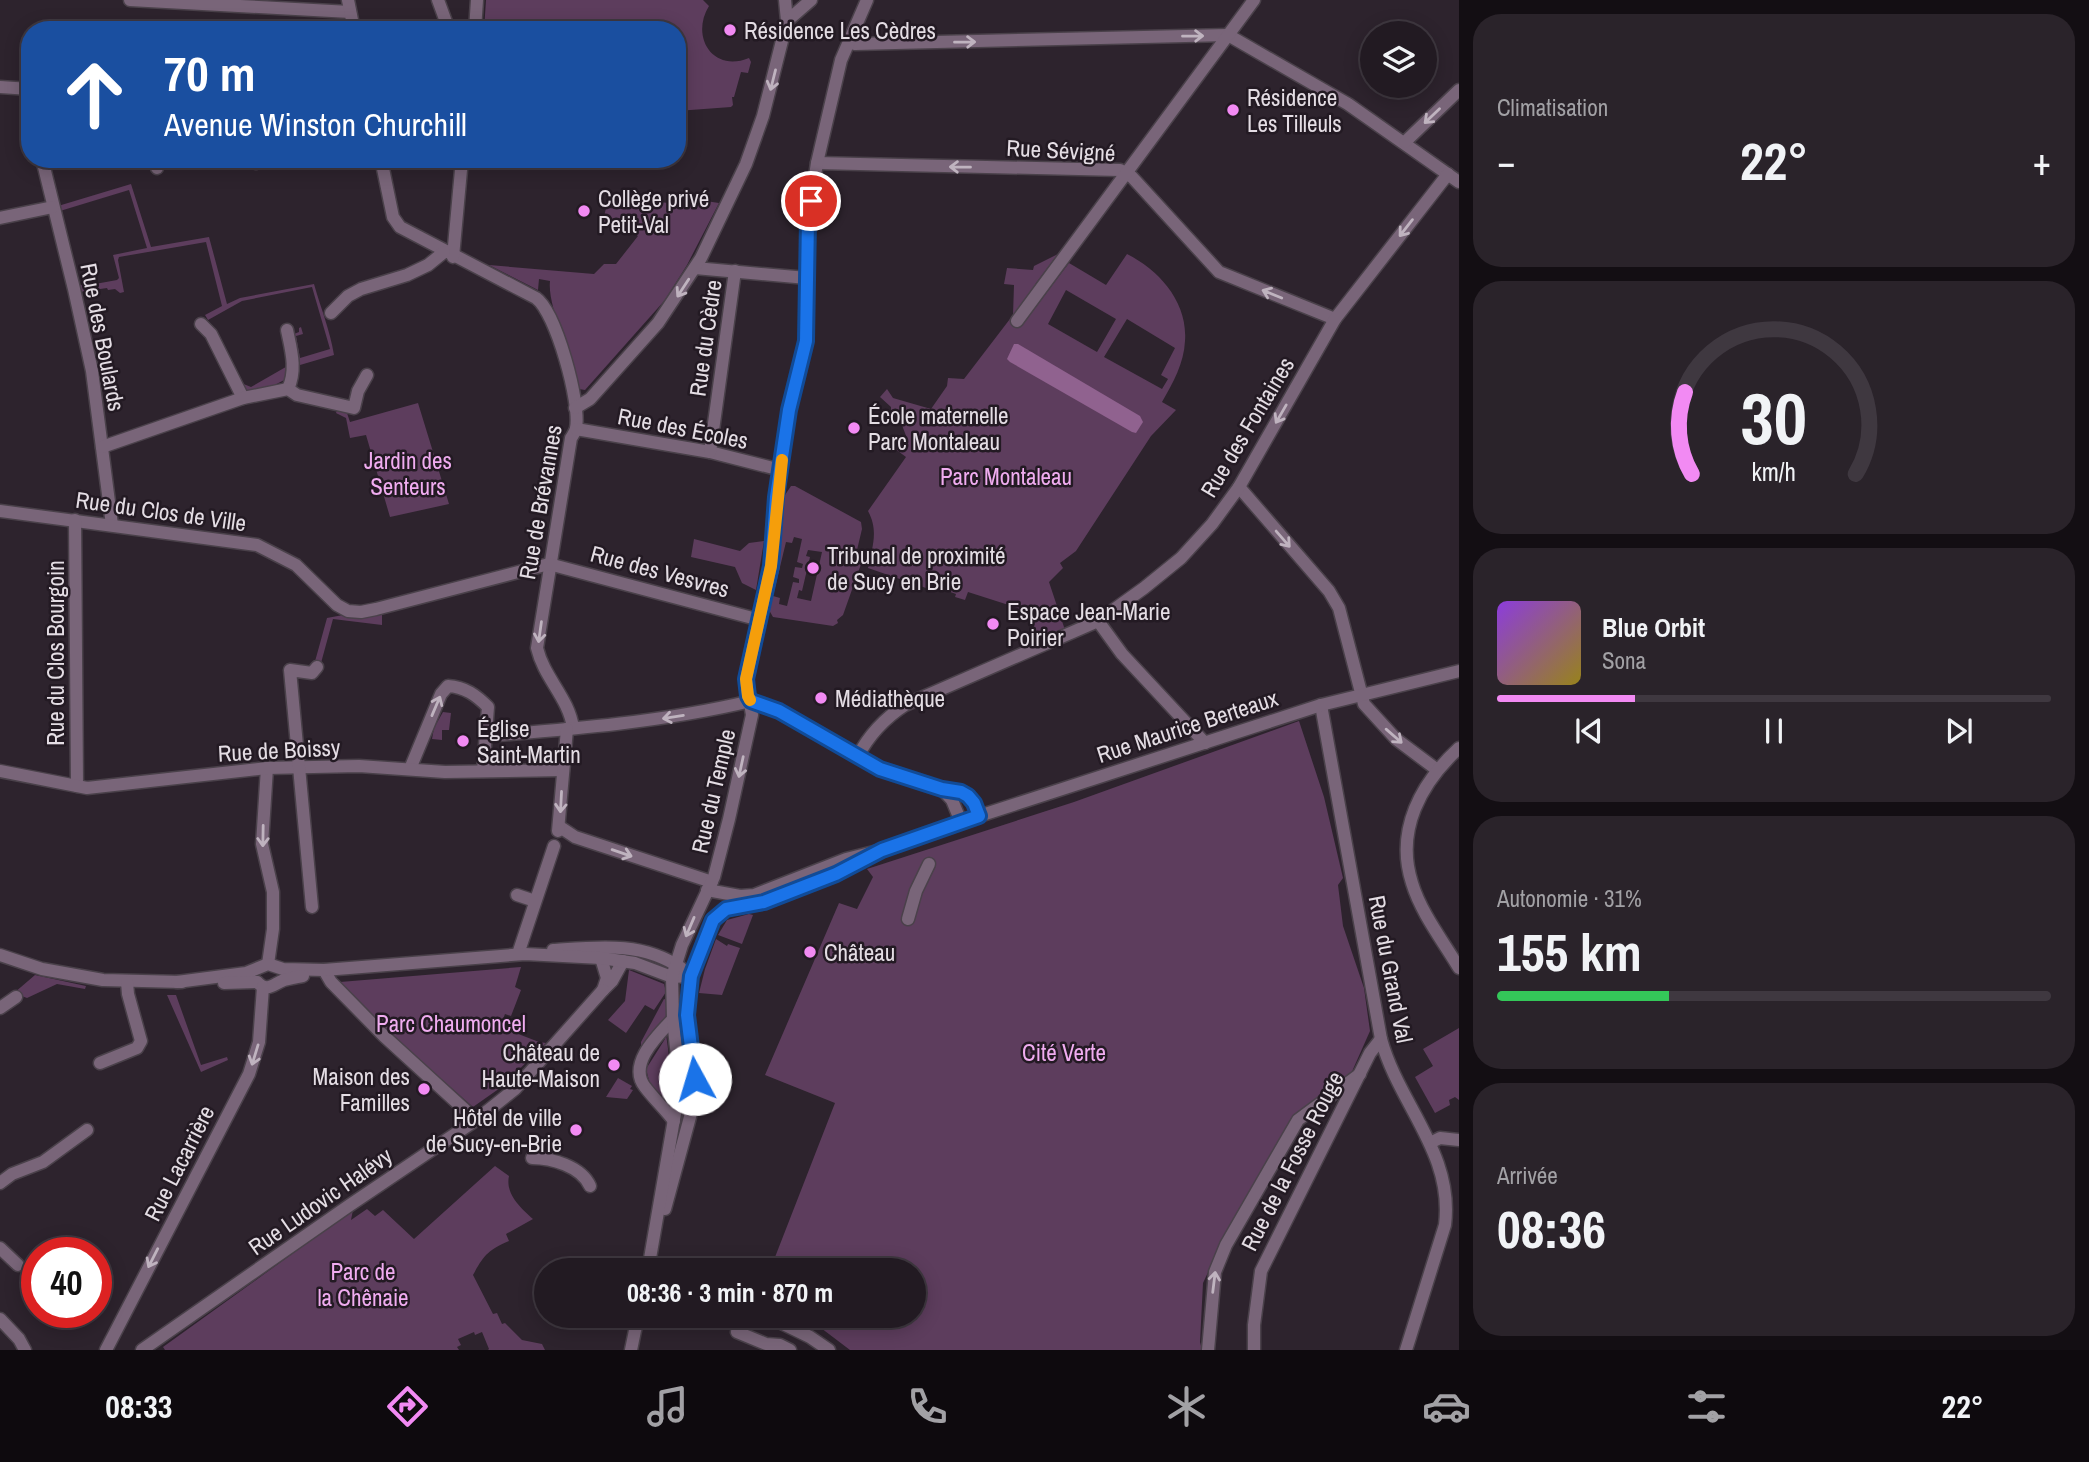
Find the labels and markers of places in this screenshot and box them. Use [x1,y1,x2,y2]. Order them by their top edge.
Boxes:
place label: Résidence Les Cèdres [744,15,936,46]
marker: Résidence Les Cèdres [722,22,738,38]
place label: Résidence Les Tilleuls [1247,82,1342,139]
marker: Résidence Les Tilleuls [1225,102,1241,118]
pin [781,171,841,231]
place label: Collège privé Petit-Val [598,183,709,240]
marker: Collège privé Petit-Val [576,203,592,219]
place label: École maternelle Parc Montaleau [868,400,1008,457]
marker: École maternelle Parc Montaleau [846,420,862,436]
place label: Tribunal de proximité de Sucy en Brie [827,540,1006,597]
marker: Tribunal de proximité de Sucy en Brie [805,560,821,576]
place label: Espace Jean-Marie Poirier [1007,596,1171,653]
marker: Espace Jean-Marie Poirier [985,616,1001,632]
place label: Médiathèque [835,683,945,714]
marker: Médiathèque [813,690,829,706]
place label: Église Saint-Martin [477,713,581,770]
marker: Église Saint-Martin [455,733,471,749]
place label: Château [824,937,895,968]
marker: Château [802,944,818,960]
place label: Château de Haute-Maison [482,1037,600,1094]
marker: Château de Haute-Maison [606,1057,622,1073]
place label: Maison des Familles [313,1061,410,1118]
marker: Maison des Familles [416,1081,432,1097]
place label: Hôtel de ville de Sucy-en-Brie [426,1102,562,1159]
marker: Hôtel de ville de Sucy-en-Brie [568,1122,584,1138]

